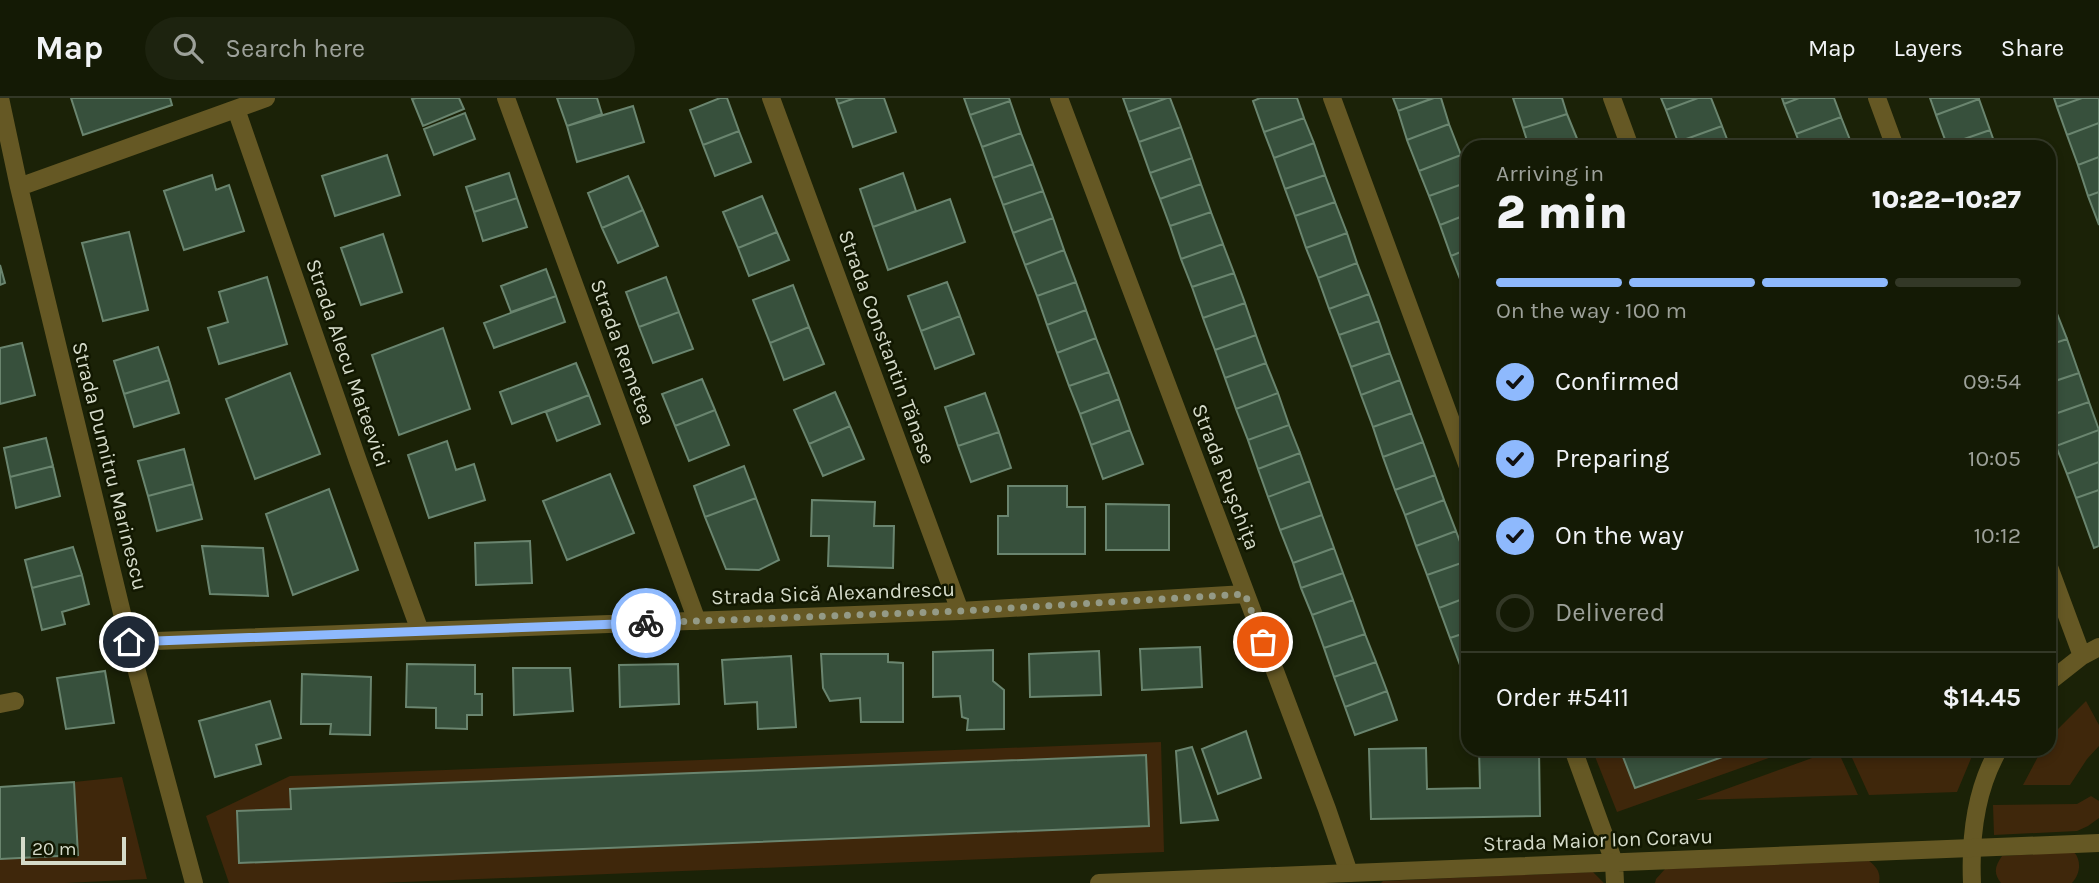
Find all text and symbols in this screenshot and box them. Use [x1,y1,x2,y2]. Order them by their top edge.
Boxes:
search box [145,17,635,80]
text: Map [35,29,103,67]
icon: search [169,29,207,67]
text: Search here [225,33,365,64]
text: Map [1808,34,1856,62]
text: Layers [1894,34,1963,62]
text: Share [2001,34,2064,62]
text: Arriving in [1496,160,1604,187]
text: 10:22–10:27 [1872,184,2021,215]
text: 2 min [1496,186,1628,240]
street label: Strada Constantin Tănase [833,227,941,467]
street label: Strada Alecu Mateevici [301,256,395,470]
street label: Strada Remetea [586,276,660,428]
text: On the way · 100 m [1496,297,1687,324]
street label: Strada Dumitru Marinescu [67,339,153,593]
icon: check [1496,363,1534,401]
text: Confirmed [1555,366,1680,397]
text: 09:54 [1963,368,2021,395]
street label: Strada Rușchița [1187,401,1265,553]
icon: check [1496,440,1534,478]
text: Preparing [1555,443,1669,474]
text: 10:05 [1968,445,2021,472]
icon: check [1496,517,1534,555]
text: On the way [1555,520,1684,551]
text: 10:12 [1974,522,2021,549]
street label: Strada Sică Alexandrescu [711,577,955,609]
courier [611,588,681,658]
text: Delivered [1555,597,1665,628]
icon: bike [627,604,665,642]
pin [99,612,159,672]
pin [1233,612,1293,672]
icon: home [110,623,148,661]
icon: bag [1244,623,1282,661]
text: Order #5411 [1496,682,1629,713]
text: $14.45 [1942,682,2021,713]
street label: Strada Maior Ion Coravu [1483,824,1713,856]
scale bar [21,834,126,866]
text: 20 m [32,838,77,860]

